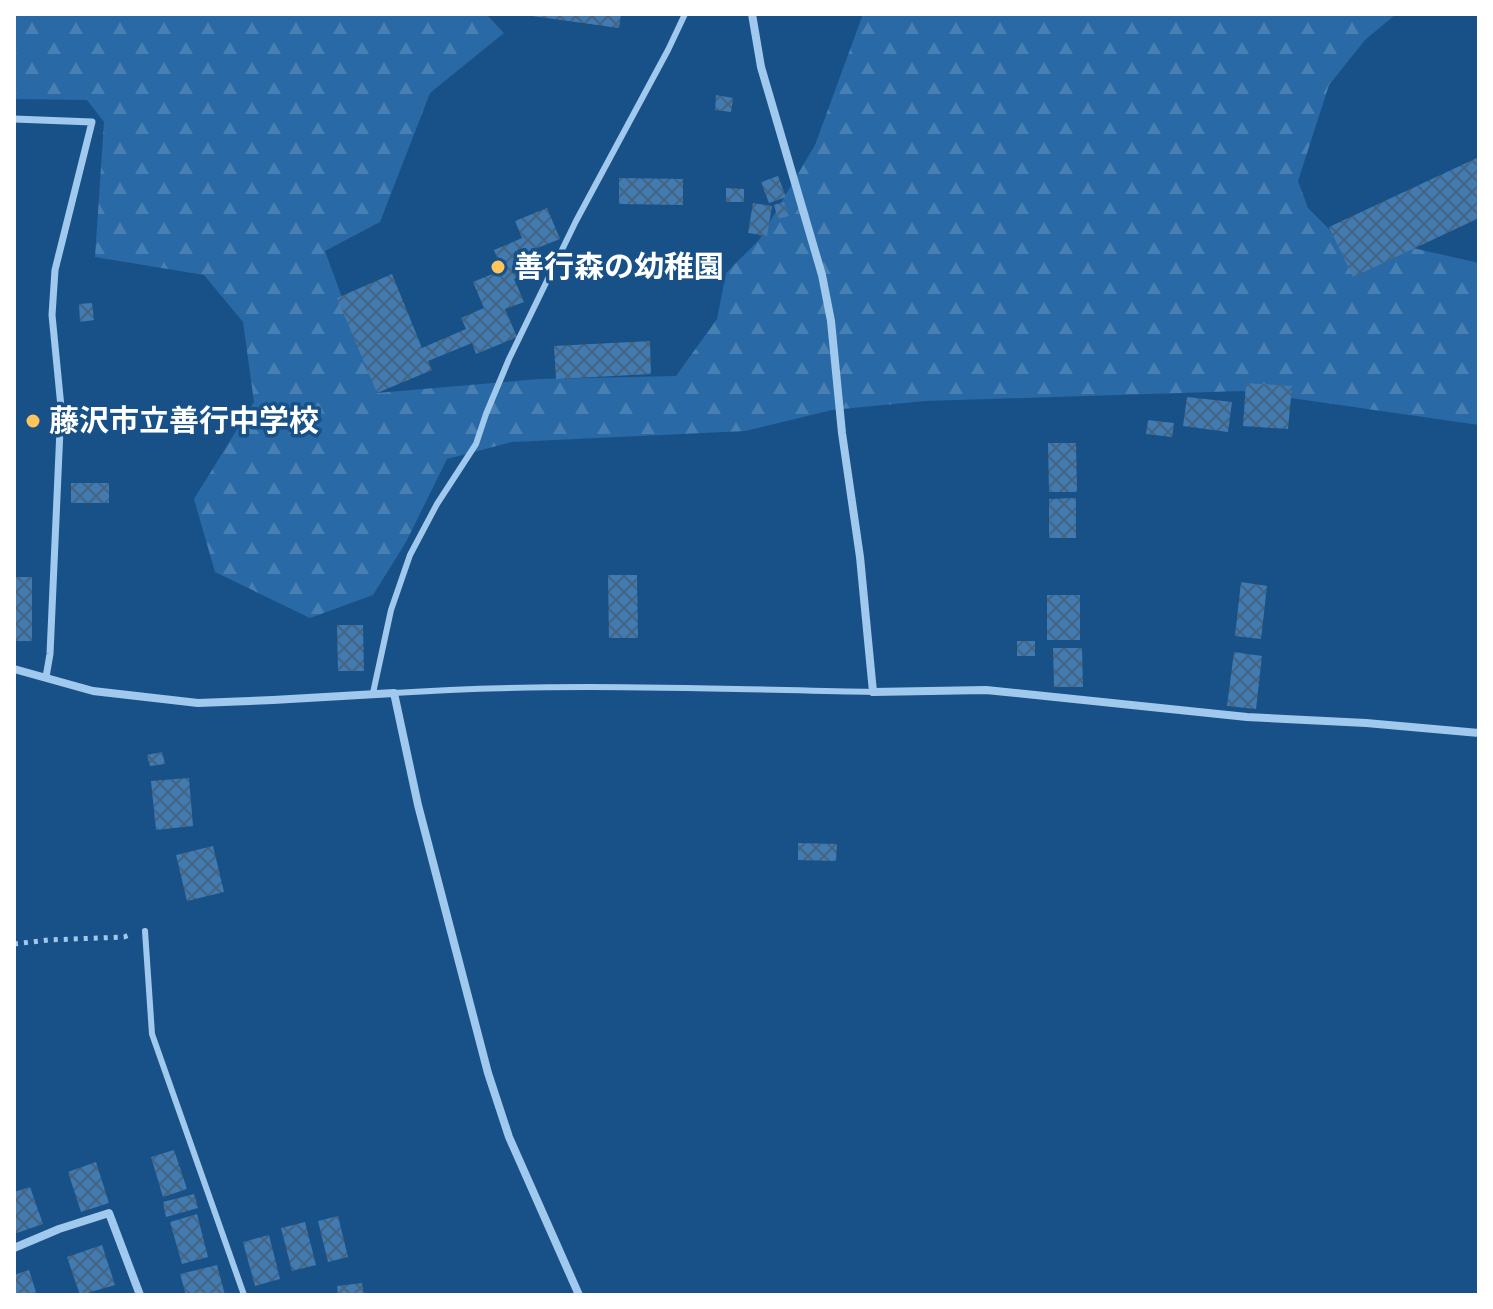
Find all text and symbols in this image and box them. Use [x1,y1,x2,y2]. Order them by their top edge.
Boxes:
place label: 善行森の幼稚園 [514,248,724,285]
marker: 善行森の幼稚園 [489,258,507,276]
place label: 藤沢市立善行中学校 [49,402,319,439]
marker: 藤沢市立善行中学校 [24,412,42,430]

